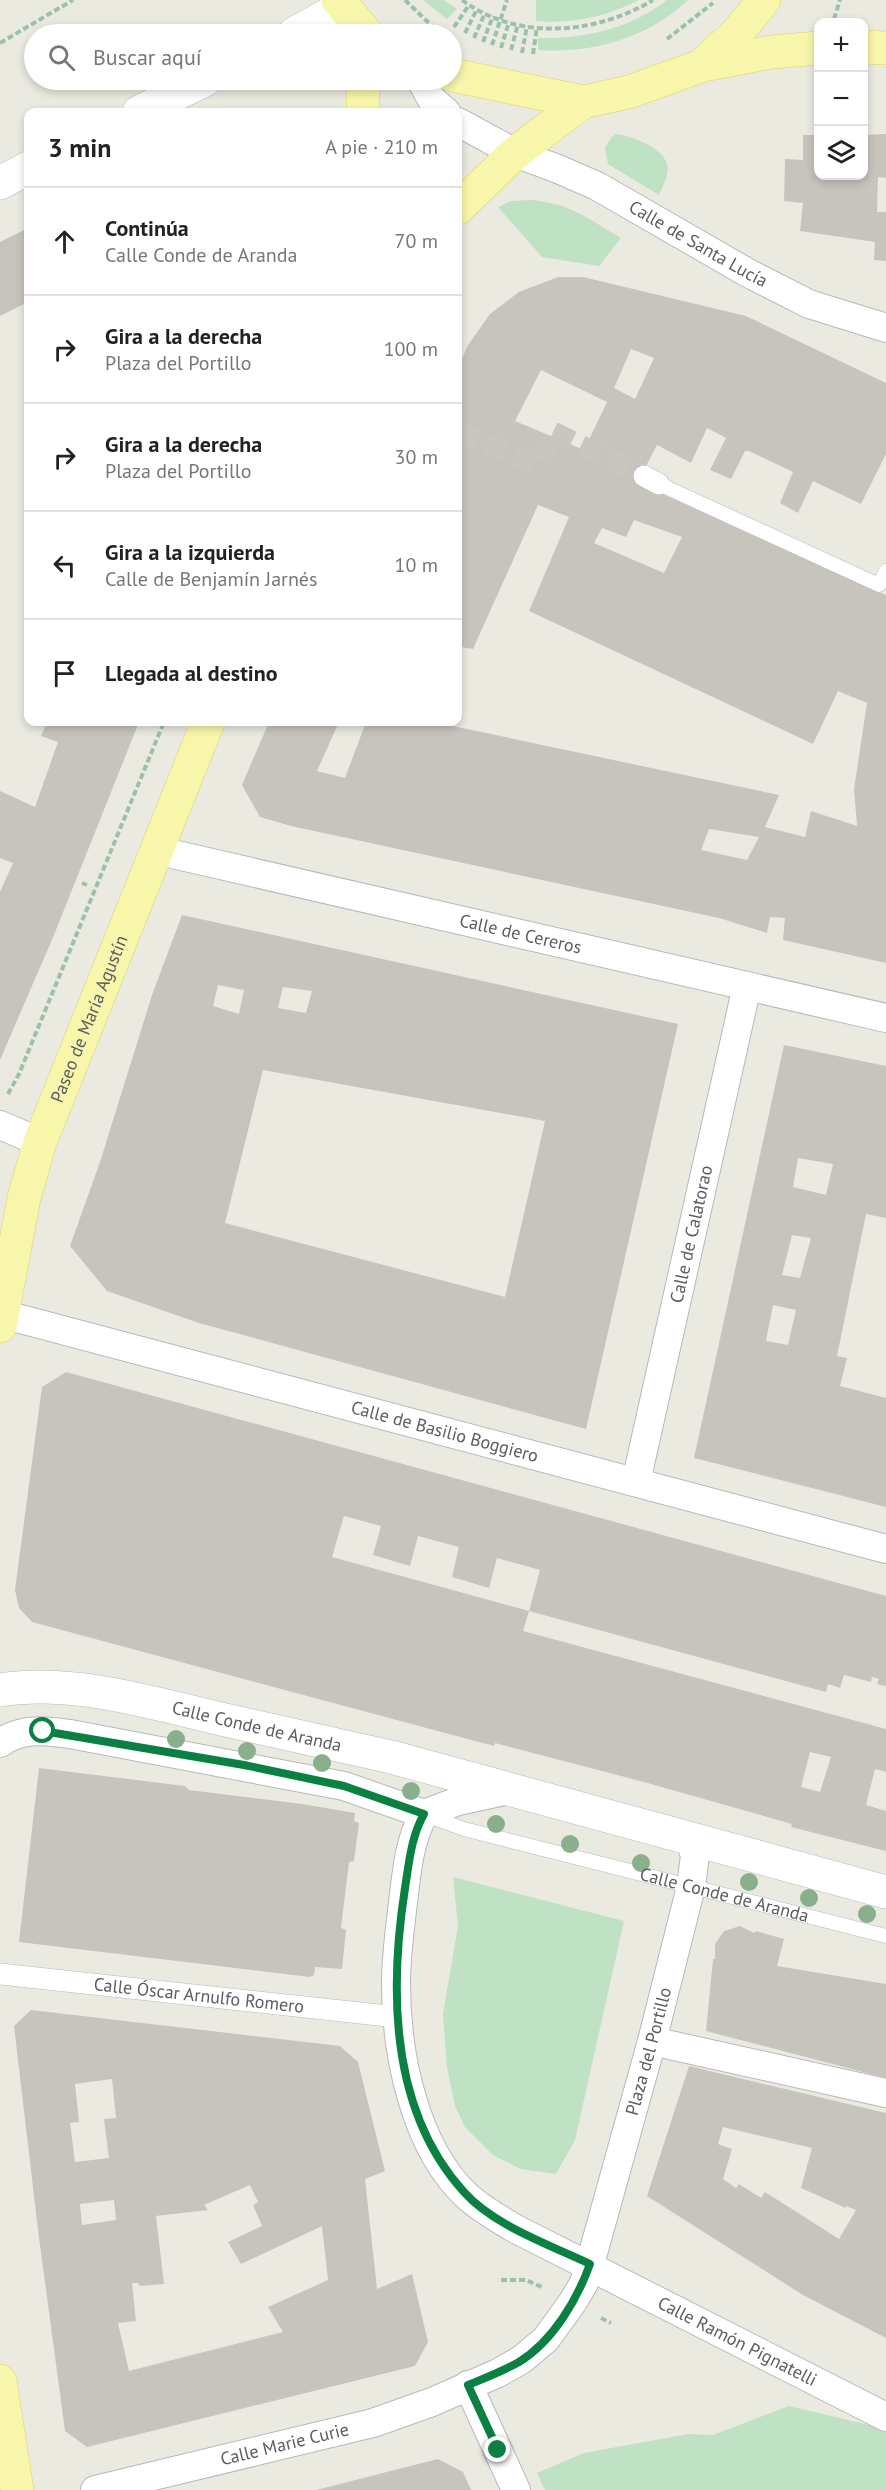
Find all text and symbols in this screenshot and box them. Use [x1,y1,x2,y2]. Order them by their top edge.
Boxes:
map controls [814,18,868,180]
button: + [814,18,868,72]
search box [24,24,462,90]
icon: search [45,41,78,74]
text: Buscar aquí [93,43,202,71]
button: − [814,72,868,126]
button: layers [814,126,868,180]
text: 3 min [48,131,111,164]
text: A pie · 210 m [325,134,438,160]
street label: Calle de Santa Lucía [625,195,772,292]
text: Continúa [105,214,189,242]
icon: ahead [48,225,81,258]
text: 70 m [395,228,438,254]
text: Calle Conde de Aranda [105,242,297,268]
text: Gira a la derecha [105,322,262,350]
icon: right [48,333,81,366]
text: 100 m [384,336,438,362]
text: Plaza del Portillo [105,350,251,376]
text: Gira a la derecha [105,430,262,458]
icon: right [48,441,81,474]
text: 30 m [395,444,438,470]
text: Plaza del Portillo [105,458,251,484]
text: Gira a la izquierda [105,538,275,566]
icon: left [48,549,81,582]
text: 10 m [395,552,438,578]
text: Calle de Benjamín Jarnés [105,566,317,592]
icon: arrive [48,657,81,690]
text: Llegada al destino [105,659,278,687]
street label: Calle de Cereros [457,908,584,959]
street label: Paseo de María Agustín [45,932,133,1106]
street label: Calle de Calatorao [664,1163,718,1305]
street label: Calle de Basilio Boggiero [349,1395,541,1467]
street label: Calle Conde de Aranda [170,1696,344,1757]
route start [29,1717,55,1743]
street label: Calle Conde de Aranda [638,1862,811,1927]
street label: Calle Óscar Arnulfo Romero [93,1972,305,2018]
street label: Plaza del Portillo [620,1985,676,2118]
street label: Calle Ramón Pignatelli [654,2291,821,2391]
street label: Calle Marie Curie [218,2417,351,2470]
route end [484,2436,510,2462]

